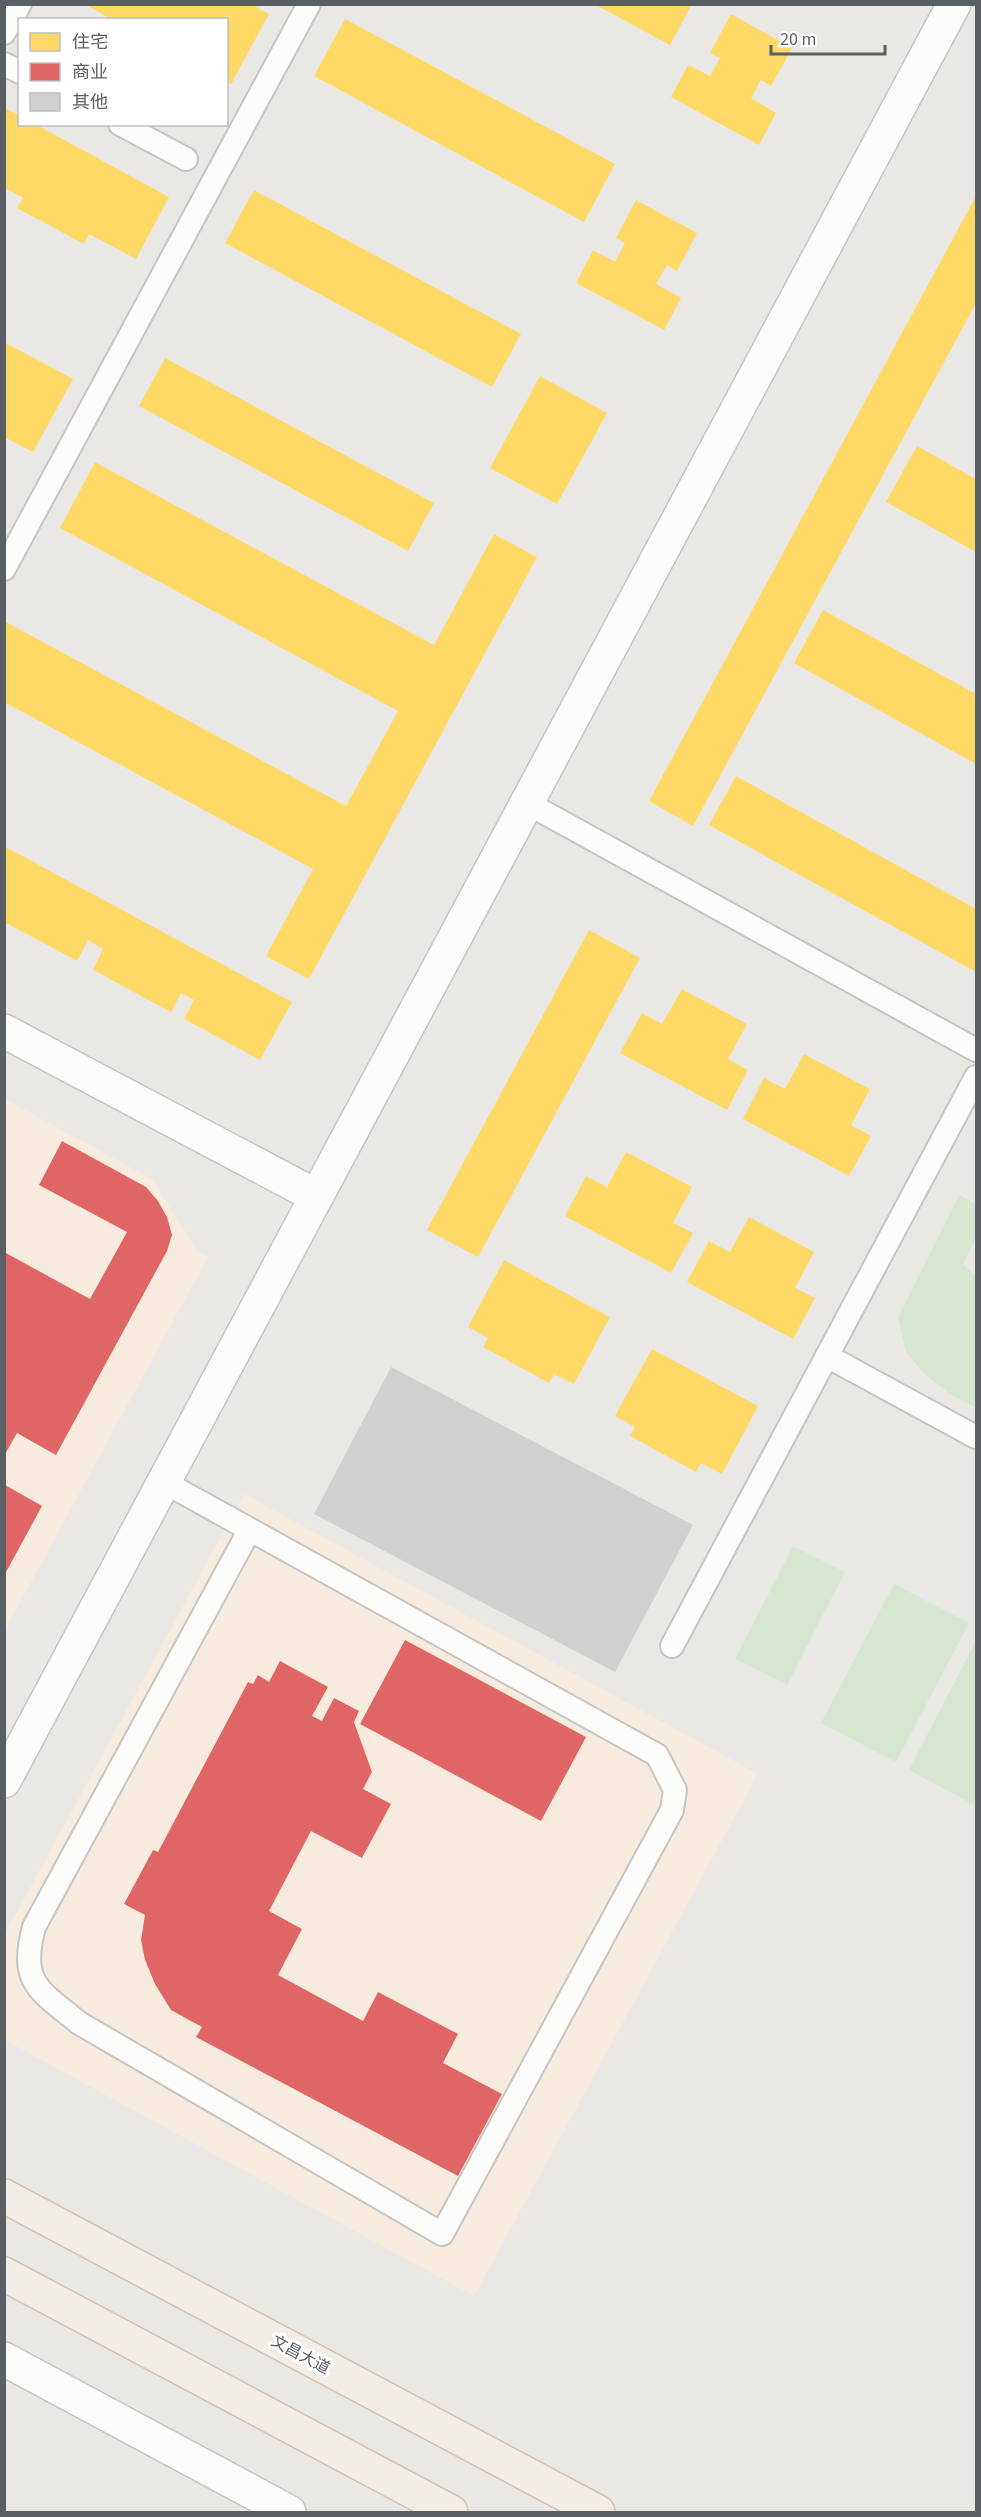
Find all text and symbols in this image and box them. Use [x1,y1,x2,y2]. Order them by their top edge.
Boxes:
legend [18,18,228,126]
scale bar [771,18,885,56]
text: 20 m [780,27,816,52]
text: 住宅 [72,30,108,55]
text: 商业 [72,60,108,85]
text: 其他 [72,90,108,115]
street label: 文昌大道 [267,2330,334,2380]

